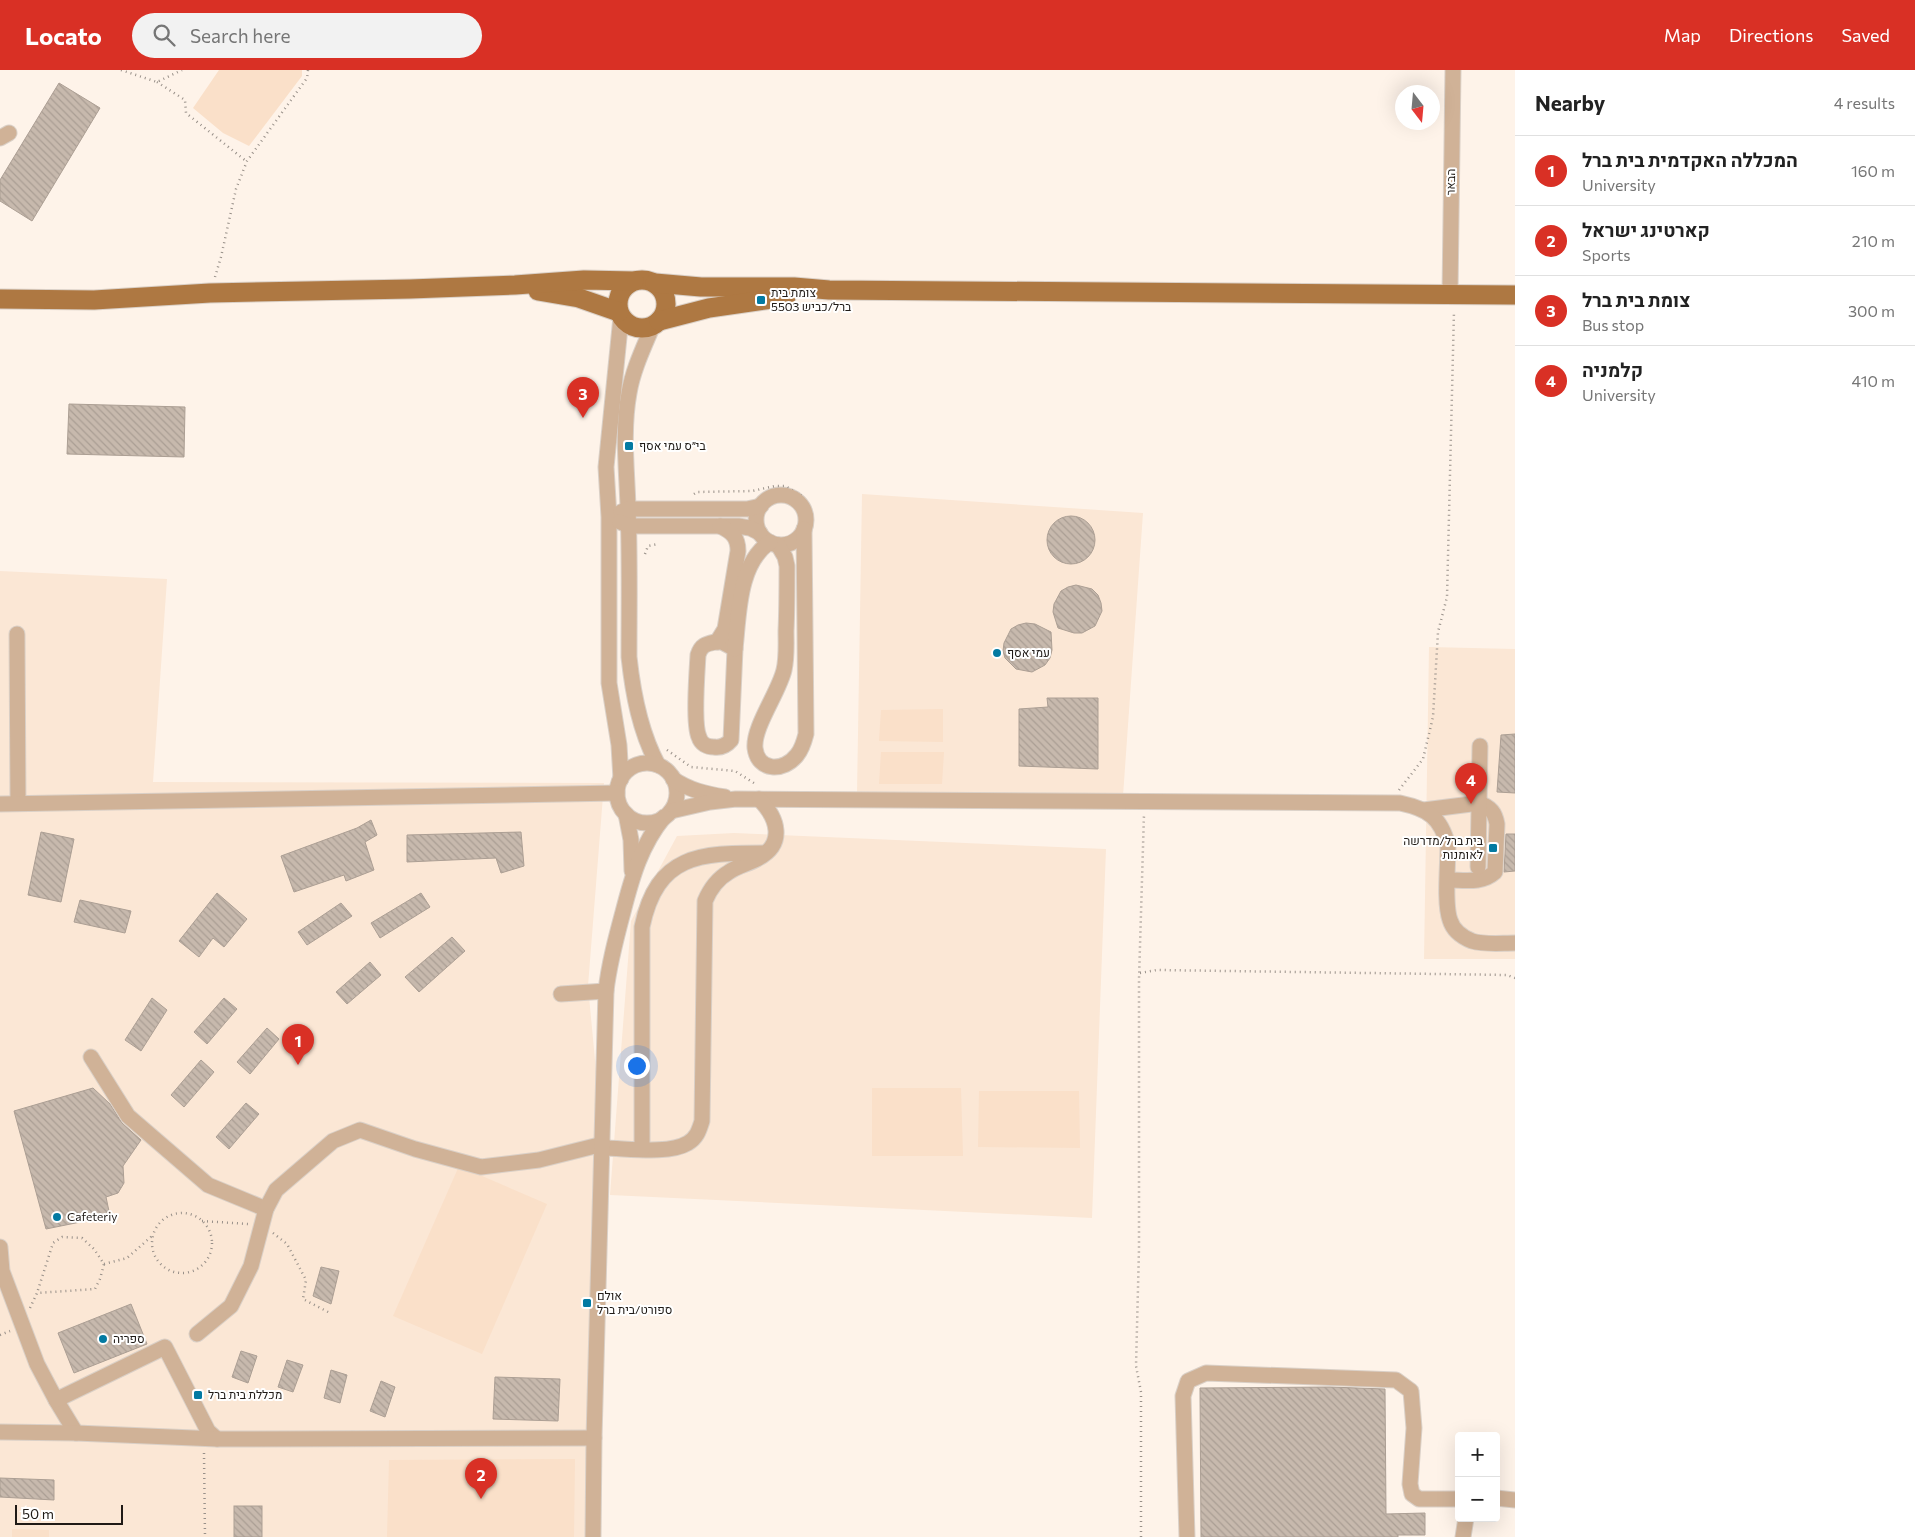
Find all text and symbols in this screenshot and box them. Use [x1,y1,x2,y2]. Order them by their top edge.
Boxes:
search box [132,13,482,58]
text: Locato [25,21,102,50]
icon: search [150,21,178,49]
text: Search here [190,24,290,47]
text: Map [1664,24,1701,46]
text: Directions [1729,24,1813,46]
text: Saved [1841,24,1890,46]
north arrow [1395,85,1440,130]
text: Nearby [1535,90,1605,115]
text: 4 results [1834,93,1895,112]
text: המכללה האקדמית בית ברל [1582,148,1798,171]
text: 1 [1547,161,1555,180]
text: 160 m [1851,161,1895,180]
street label: הבאר [1443,168,1457,196]
text: University [1582,175,1656,194]
text: קארטינג ישראל [1582,218,1710,241]
text: 2 [1546,231,1556,250]
text: 210 m [1852,231,1895,250]
text: Sports [1582,245,1631,264]
place label: צומת בית ברל/כביש 5503 [771,285,852,313]
text: צומת בית ברל [1582,288,1690,311]
marker: צומת בית ברל/כביש 5503 [755,294,767,306]
text: 3 [1546,301,1556,320]
text: 300 m [1848,301,1895,320]
text: Bus stop [1582,315,1644,334]
text: קלמניה [1582,358,1643,381]
text: 4 [1546,371,1556,390]
text: 410 m [1852,371,1895,390]
pin: 3 [567,377,599,418]
text: University [1582,385,1656,404]
place label: בי״ס עמי אסף [639,438,706,452]
marker: בי״ס עמי אסף [623,440,635,452]
place label: עמי אסף [1007,645,1050,659]
marker: עמי אסף [991,647,1003,659]
pin: 4 [1455,763,1487,804]
place label: בית ברל/מדרשה לאומנות [1403,833,1484,861]
marker: בית ברל/מדרשה לאומנות [1487,842,1499,854]
pin: 1 [282,1024,314,1065]
your location [624,1053,650,1079]
place label: Cafeteriy [67,1209,117,1223]
marker: Cafeteriy [51,1211,63,1223]
place label: אולם ספורט/בית ברל [597,1288,672,1316]
marker: אולם ספורט/בית ברל [581,1297,593,1309]
place label: ספריה [113,1331,145,1345]
marker: ספריה [97,1333,109,1345]
place label: מכללת בית ברל [208,1387,282,1401]
marker: מכללת בית ברל [192,1389,204,1401]
map controls [1455,1432,1500,1522]
button: + [1455,1432,1500,1477]
pin: 2 [465,1458,497,1499]
button: − [1455,1477,1500,1522]
scale bar [15,1502,122,1525]
text: 50 m [22,1505,54,1522]

